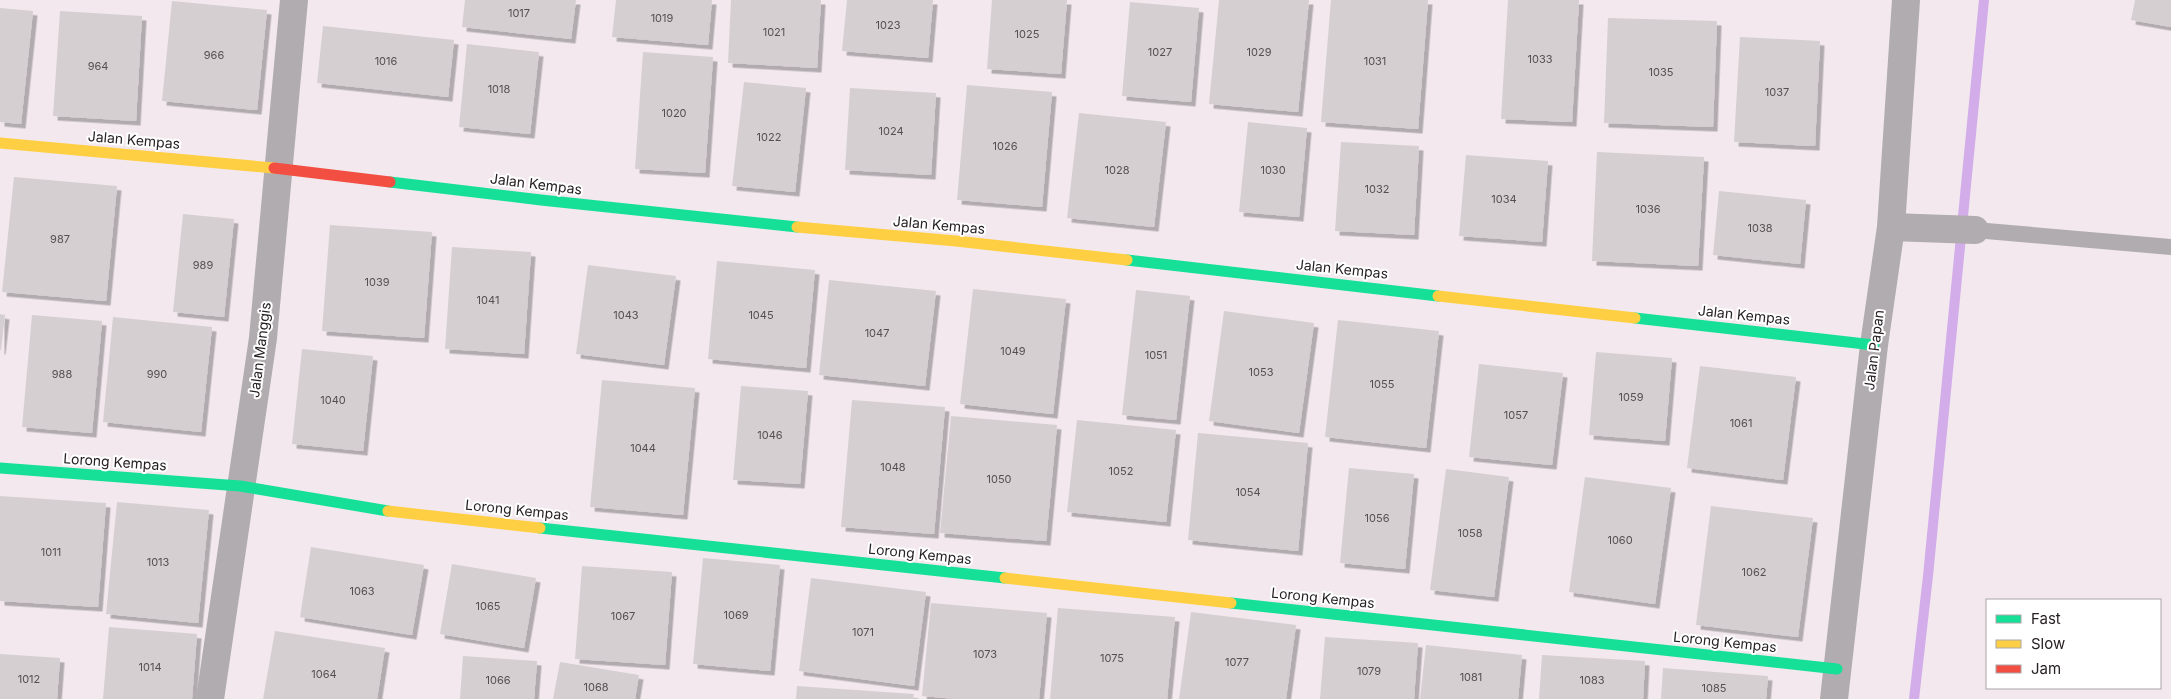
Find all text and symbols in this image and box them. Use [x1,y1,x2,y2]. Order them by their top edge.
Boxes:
house number: 1017 [508,6,530,20]
house number: 1019 [651,11,674,25]
house number: 1023 [876,18,901,32]
house number: 1021 [763,25,785,39]
house number: 1025 [1015,27,1040,41]
house number: 1027 [1148,45,1172,59]
house number: 1029 [1247,45,1272,59]
house number: 966 [204,48,224,62]
house number: 1033 [1527,52,1553,66]
house number: 1016 [375,54,398,68]
house number: 1031 [1364,54,1386,68]
house number: 964 [88,59,108,73]
house number: 1035 [1649,65,1674,79]
house number: 1018 [488,82,511,96]
house number: 1037 [1765,85,1789,99]
house number: 1020 [661,106,687,120]
house number: 1024 [878,124,904,138]
street label: Jalan Kempas [87,127,181,152]
house number: 1022 [757,130,781,144]
house number: 1026 [993,139,1018,153]
house number: 1028 [1105,163,1130,177]
house number: 1030 [1260,163,1286,177]
street label: Jalan Kempas [489,169,583,198]
house number: 1032 [1365,182,1389,196]
house number: 1034 [1491,192,1517,206]
house number: 1036 [1635,202,1661,216]
street label: Jalan Kempas [892,212,986,237]
house number: 1038 [1747,221,1773,235]
house number: 987 [50,232,70,246]
street label: Jalan Kempas [1295,255,1389,282]
house number: 989 [193,258,213,272]
house number: 1039 [364,275,390,289]
house number: 1041 [477,293,499,307]
street label: Jalan Manggis [245,301,274,399]
street label: Jalan Kempas [1697,301,1791,328]
house number: 1043 [613,308,639,322]
house number: 1045 [748,308,774,322]
street label: Jalan Papan [1860,309,1887,391]
house number: 1047 [865,326,889,340]
house number: 1049 [1000,344,1026,358]
house number: 1051 [1145,348,1167,362]
house number: 1053 [1249,365,1274,379]
house number: 988 [52,367,72,381]
house number: 990 [147,367,167,381]
house number: 1055 [1370,377,1395,391]
house number: 1059 [1619,390,1644,404]
house number: 1040 [320,393,346,407]
house number: 1057 [1504,408,1528,422]
house number: 1061 [1730,416,1752,430]
house number: 1046 [757,428,783,442]
house number: 1044 [630,441,656,455]
street label: Lorong Kempas [63,449,167,474]
house number: 1048 [880,460,906,474]
house number: 1052 [1109,464,1133,478]
house number: 1050 [986,472,1012,486]
house number: 1054 [1235,485,1261,499]
street label: Lorong Kempas [465,496,570,523]
house number: 1056 [1365,511,1390,525]
house number: 1058 [1458,526,1483,540]
house number: 1060 [1607,533,1633,547]
street label: Lorong Kempas [868,540,973,567]
house number: 1011 [41,545,61,559]
house number: 1013 [147,555,170,569]
house number: 1062 [1742,565,1766,579]
house number: 1063 [349,584,375,598]
street label: Lorong Kempas [1271,584,1376,611]
house number: 1065 [476,599,501,613]
legend [1986,599,2161,689]
house number: 1069 [723,608,749,622]
house number: 1067 [611,609,635,623]
text: Fast [2031,609,2061,628]
house number: 1071 [852,625,874,639]
street label: Lorong Kempas [1673,628,1778,655]
text: Slow [2031,634,2065,653]
house number: 1073 [973,647,997,661]
house number: 1075 [1100,651,1124,665]
house number: 1077 [1225,655,1249,669]
text: Jam [2031,659,2061,678]
house number: 1014 [139,660,162,674]
house number: 1079 [1357,664,1381,678]
house number: 1064 [311,667,337,681]
house number: 1081 [1460,670,1482,684]
house number: 1012 [18,672,40,686]
house number: 1066 [485,673,511,687]
house number: 1083 [1579,673,1605,687]
house number: 1068 [583,680,609,694]
house number: 1085 [1702,681,1727,695]

